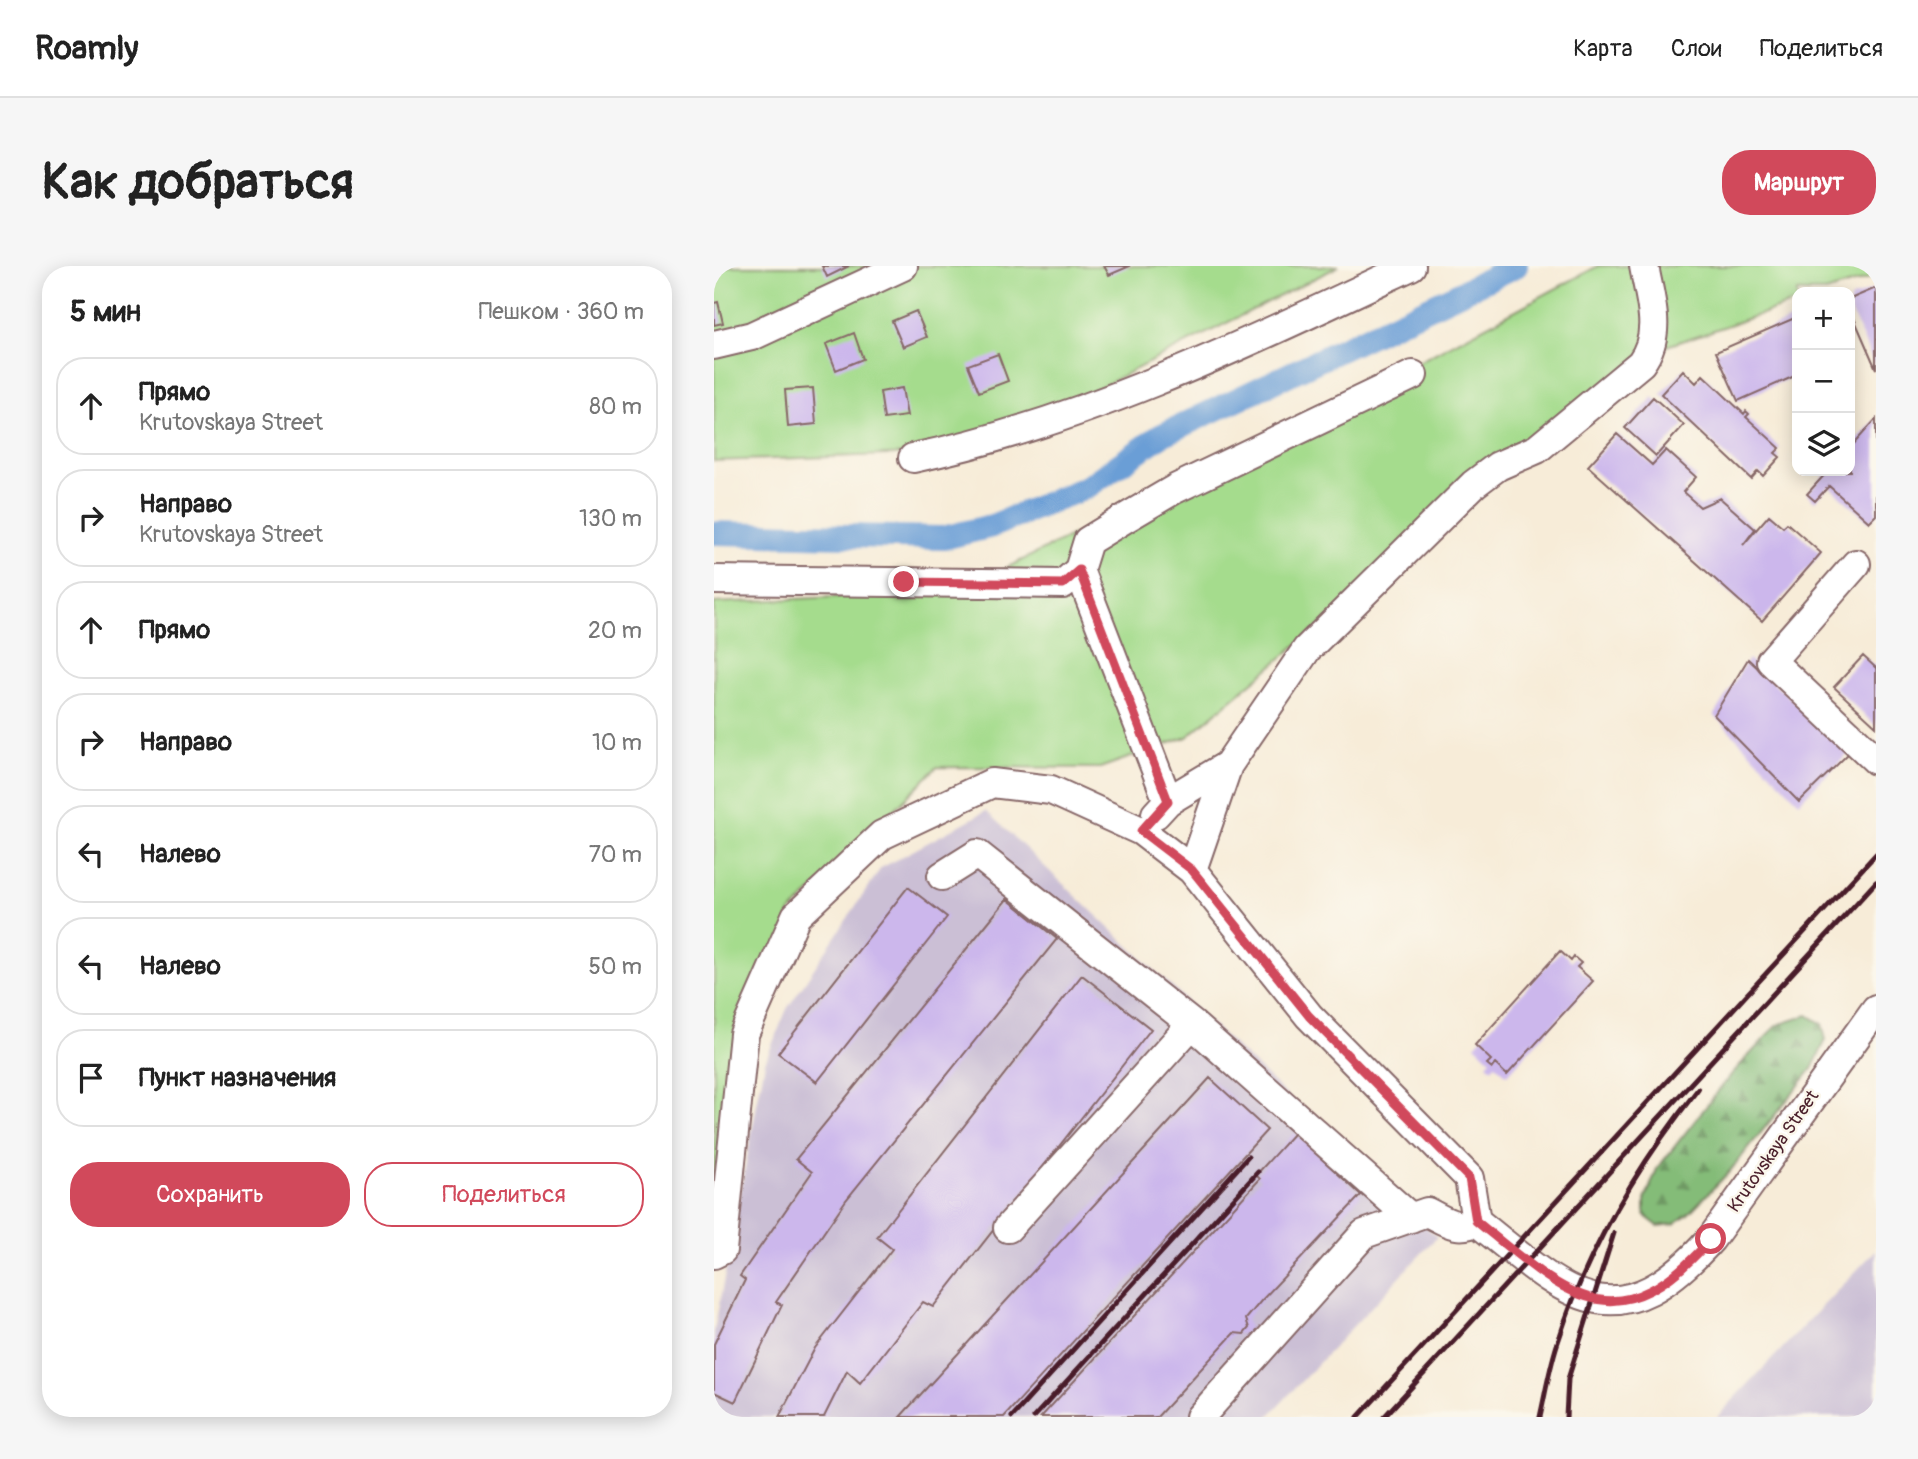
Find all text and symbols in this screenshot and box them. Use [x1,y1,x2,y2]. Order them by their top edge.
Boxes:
text: Roamly [35,28,138,69]
text: Карта [1573,34,1633,63]
text: Слои [1671,34,1722,63]
text: Поделиться [1760,34,1883,63]
button: Маршрут [1722,150,1876,215]
text: Как добраться [42,152,354,213]
map controls [1792,287,1855,476]
button: + [1792,287,1855,350]
text: 5 мин [70,293,141,330]
text: Пешком · 360 m [478,297,644,326]
button: − [1792,350,1855,413]
text: Прямо [139,376,210,408]
icon: ahead [72,387,110,425]
text: 80 m [589,392,642,421]
text: Krutovskaya Street [139,408,323,437]
button: layers [1792,413,1855,476]
text: Направо [139,488,232,520]
icon: right [72,499,110,537]
text: 130 m [579,504,642,533]
text: Krutovskaya Street [139,520,323,549]
route end [888,566,919,597]
icon: ahead [72,611,110,649]
text: Прямо [139,614,210,646]
text: 20 m [588,616,642,645]
icon: right [72,723,110,761]
text: Направо [139,726,232,758]
text: 10 m [592,728,642,757]
icon: left [72,835,110,873]
text: Налево [139,838,221,870]
text: 70 m [589,840,642,869]
icon: left [72,947,110,985]
text: Налево [139,950,221,982]
text: 50 m [588,952,642,981]
icon: arrive [72,1059,110,1097]
text: Пункт назначения [139,1062,336,1094]
street label: Krutovskaya Street [1723,1085,1825,1217]
button: Сохранить [70,1162,350,1227]
button: Поделиться [364,1162,644,1227]
route start [1695,1223,1726,1254]

